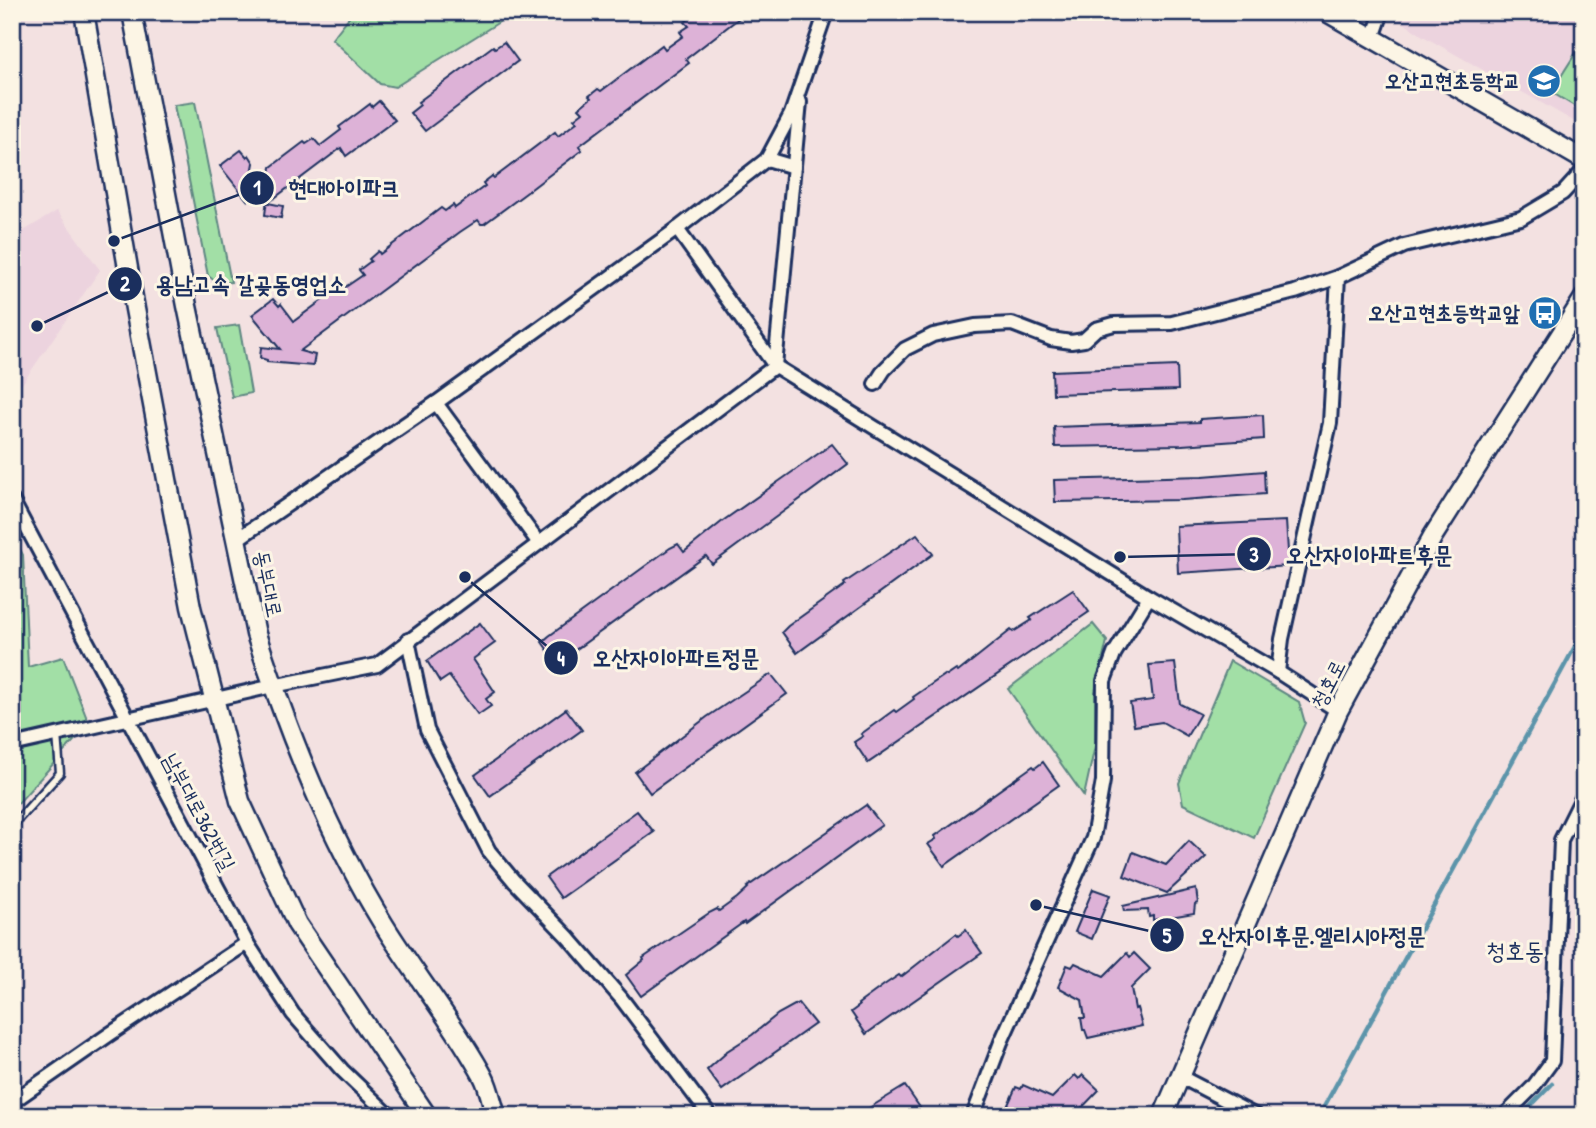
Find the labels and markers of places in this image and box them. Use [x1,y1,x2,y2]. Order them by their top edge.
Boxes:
school or university icon: 오산고현초등학교 [1525,62,1563,100]
place label: 오산고현초등학교 [1385,66,1520,95]
callout: 현대아이파크 [239,166,413,210]
callout: 용남고속 갈곶동영업소 [107,262,360,306]
bus stop icon: 오산고현초등학교앞 [1526,294,1564,332]
place label: 오산고현초등학교앞 [1368,298,1520,327]
callout: 오산자이아파트후문 [1236,532,1466,576]
callout: 오산자이아파트정문 [544,636,773,680]
callout: 오산자이후문.엘리시아정문 [1150,913,1440,957]

